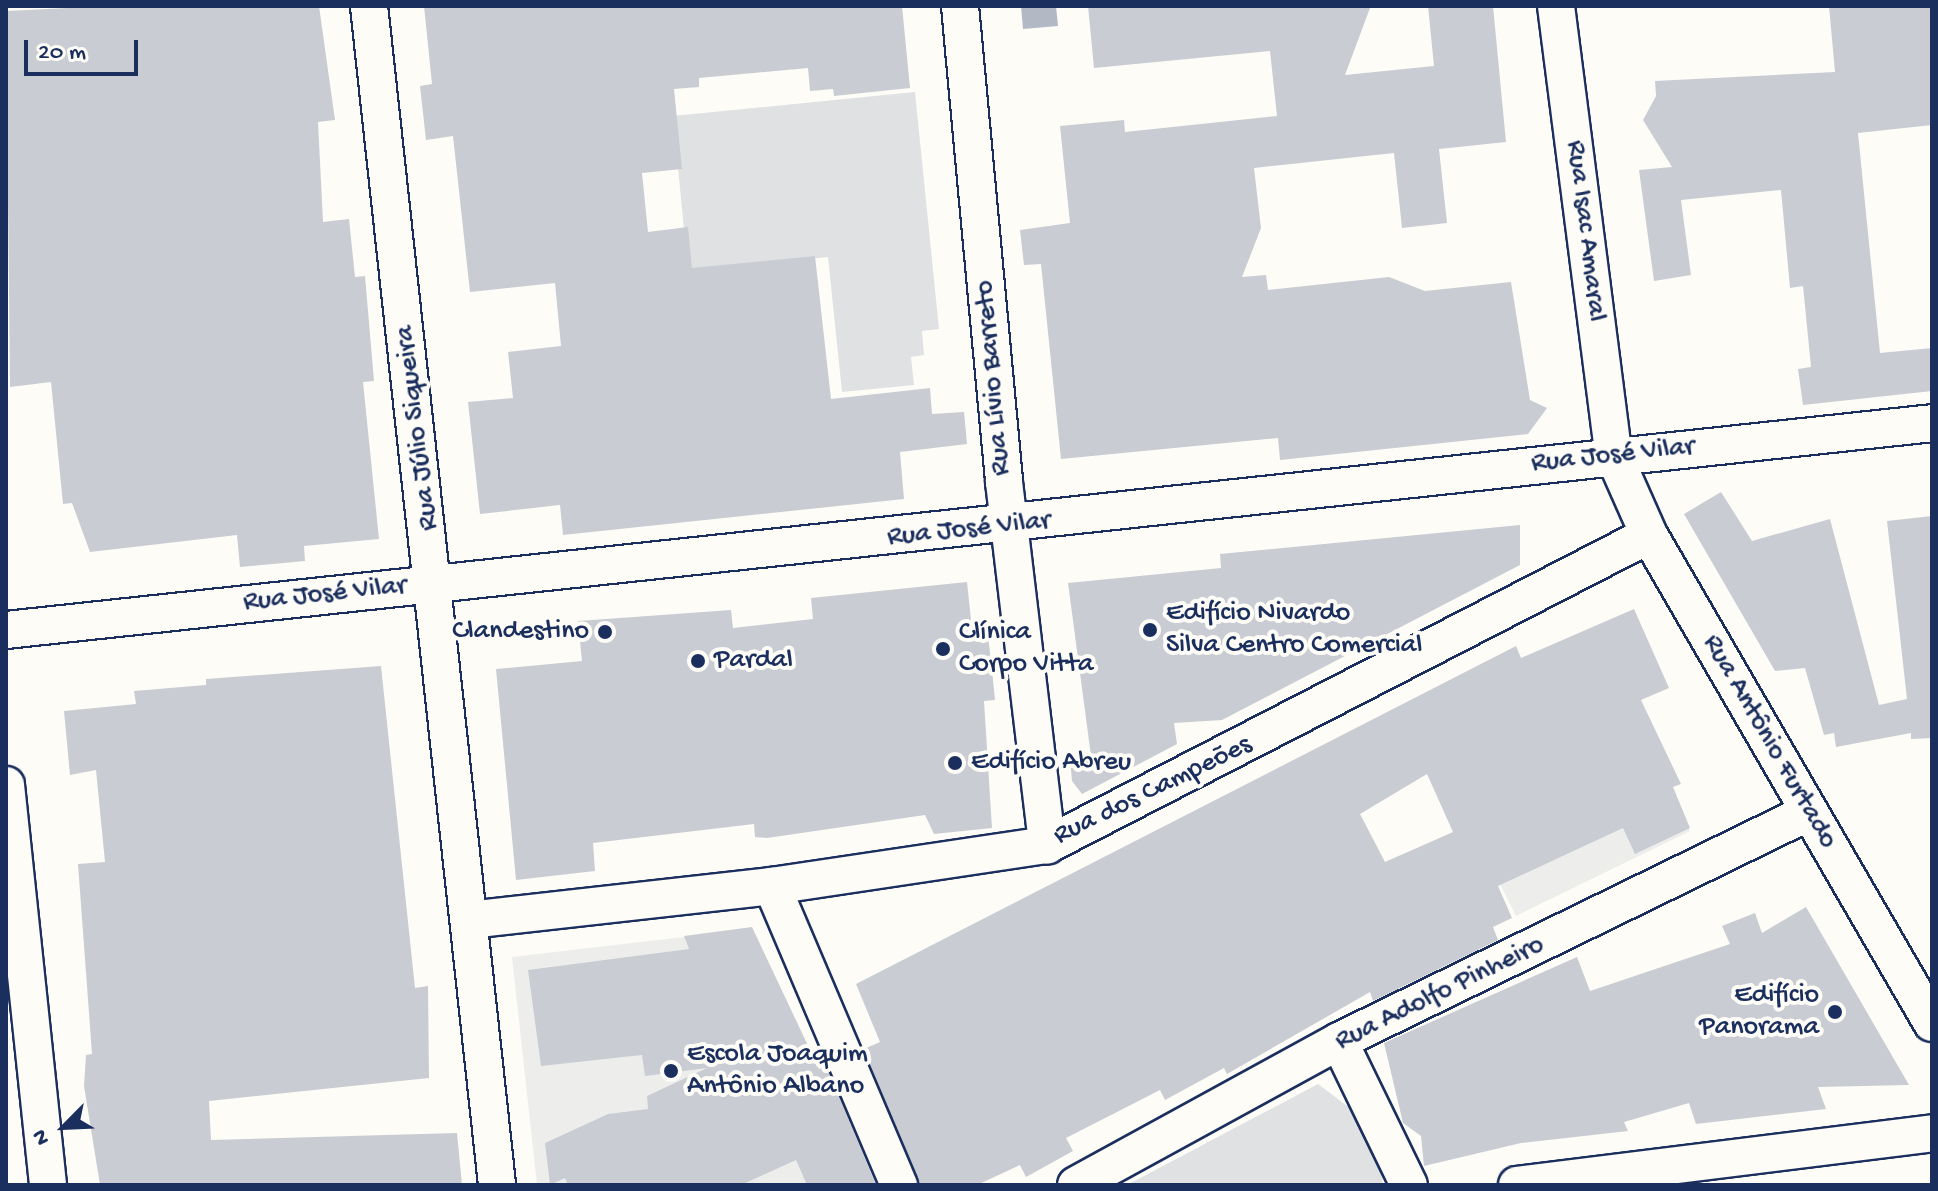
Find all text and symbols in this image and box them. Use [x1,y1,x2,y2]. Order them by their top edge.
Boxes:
scale bar [28,24,142,74]
text: 20 m [38,39,86,68]
street label: Rua Isac Amaral [1557,138,1613,324]
street label: Rua Lívio Barreto [969,279,1019,477]
street label: Rua Júlio Siqueira [389,324,447,532]
street label: Rua José Vilar [1530,431,1696,481]
street label: Rua José Vilar [886,505,1052,555]
street label: Rua José Vilar [242,570,408,620]
place label: Edifício Nivardo Silva Centro Comercial [1166,597,1422,663]
place label: Clandestino [452,615,589,649]
place label: Clínica Corpo Vitta [959,616,1094,682]
marker: Edifício Nivardo Silva Centro Comercial [1141,621,1159,639]
marker: Clandestino [596,623,614,641]
street label: Rua Antônio Furtado [1694,629,1844,855]
marker: Clínica Corpo Vitta [934,640,952,658]
place label: Pardal [714,644,793,678]
marker: Pardal [689,652,707,670]
street label: Rua dos Campeões [1049,729,1257,853]
place label: Edifício Abreu [971,746,1131,780]
marker: Edifício Abreu [946,754,964,772]
street label: Rua Adolfo Pinheiro [1330,929,1550,1059]
place label: Edifício Panorama [1699,979,1819,1045]
marker: Edifício Panorama [1826,1003,1844,1021]
place label: Escola Joaquim Antônio Albano [687,1038,868,1104]
marker: Escola Joaquim Antônio Albano [662,1062,680,1080]
north arrow [24,1087,104,1167]
text: N [27,1125,57,1149]

